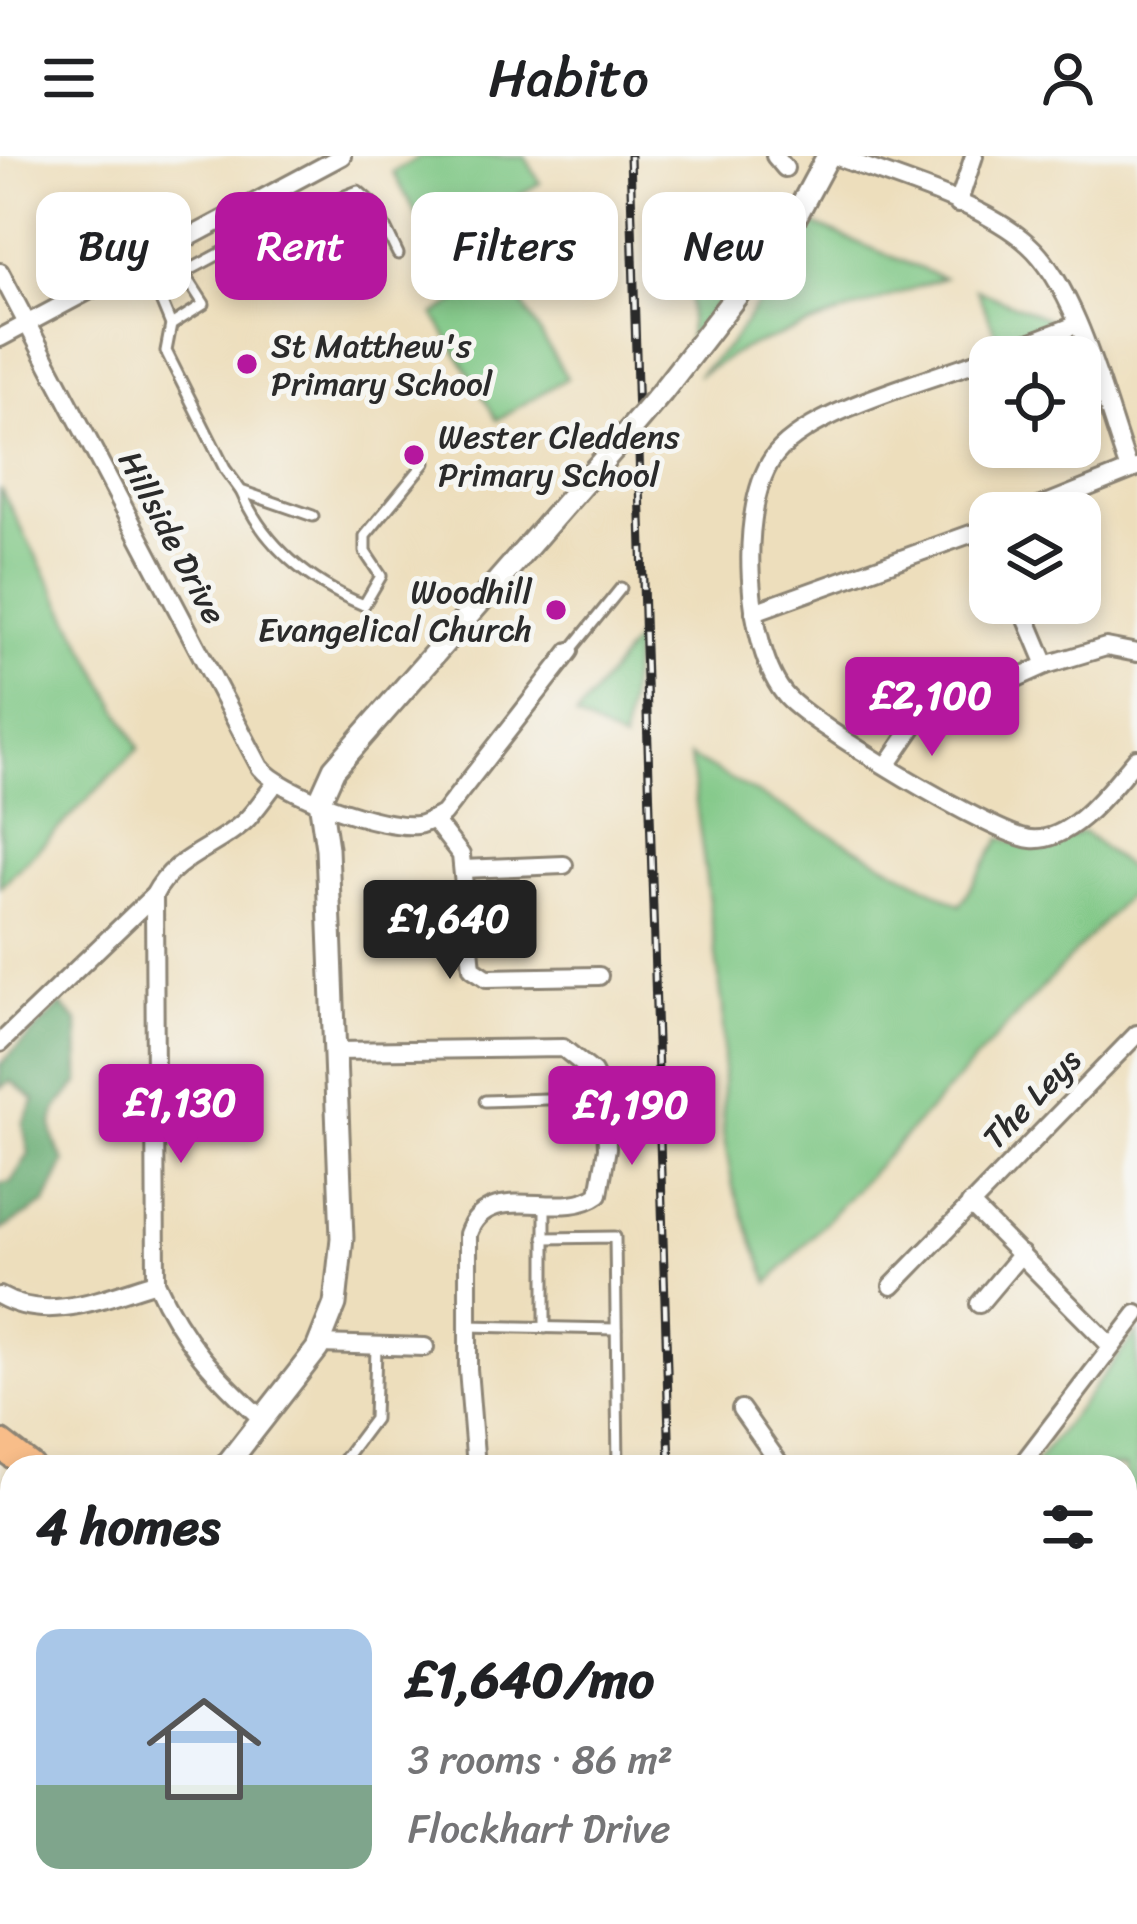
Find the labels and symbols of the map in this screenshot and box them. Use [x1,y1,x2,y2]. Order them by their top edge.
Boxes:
place label: St Matthew's Primary School [271,317,493,413]
marker: St Matthew's Primary School [234,351,260,377]
place label: Wester Cleddens Primary School [438,408,681,504]
street label: Hillside Drive [102,440,242,635]
marker: Wester Cleddens Primary School [401,442,427,468]
place label: Woodhill Evangelical Church [258,563,533,659]
marker: Woodhill Evangelical Church [543,597,569,623]
pin: £2,100 [834,657,1030,759]
pin: £1,640 [352,880,548,982]
street label: The Leys [968,1034,1096,1163]
pin: £1,130 [83,1064,279,1166]
pin: £1,190 [534,1066,730,1168]

